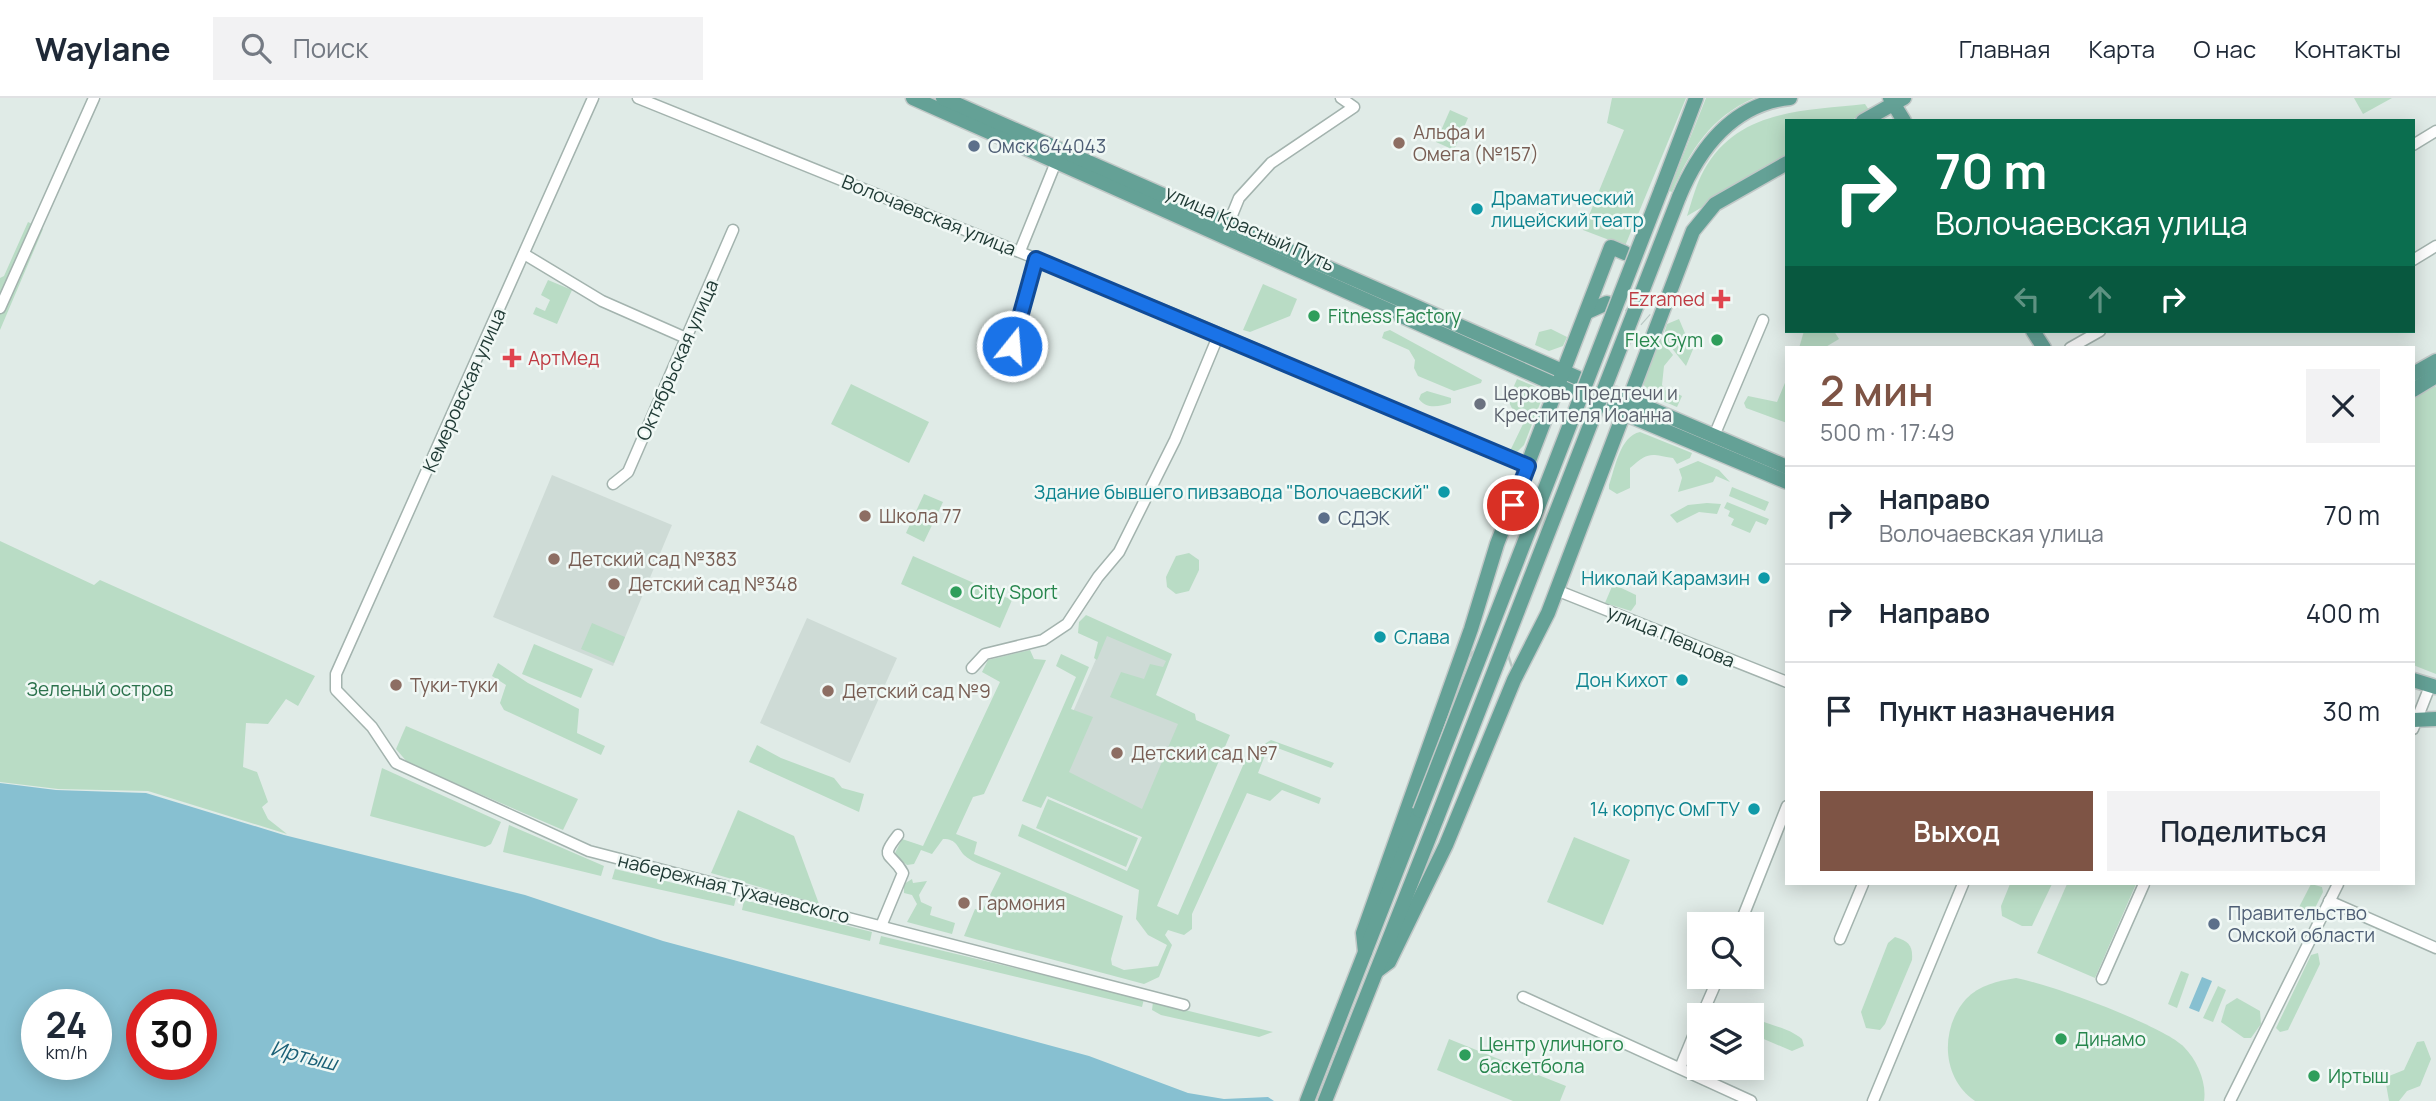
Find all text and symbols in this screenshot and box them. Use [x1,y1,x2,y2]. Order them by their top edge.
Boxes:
search box [213,17,703,80]
text: Waylane [35,26,171,71]
icon: search [237,29,275,67]
text: Поиск [293,30,368,66]
text: Главная [1959,32,2050,65]
text: Карта [2088,32,2155,65]
text: О нас [2193,32,2256,65]
text: Контакты [2294,32,2401,65]
place label: Альфа и Омега (№157) [1413,119,1539,167]
place label: Омск 644043 [988,133,1106,159]
marker: Альфа и Омега (№157) [1391,135,1407,151]
text: 70 m [1935,137,2047,204]
marker: Омск 644043 [966,138,982,154]
icon: right [1820,147,1911,238]
street label: Волочаевская улица [838,168,1020,262]
street label: улица Красный Путь [1161,179,1339,277]
place label: Драматический лицейский театр [1491,185,1644,233]
marker: Драматический лицейский театр [1469,201,1485,217]
text: Волочаевская улица [1935,201,2248,245]
street label: Октябрьская улица [630,275,724,445]
icon: left [2008,280,2046,318]
icon: ahead [2081,280,2119,318]
icon: right [2154,280,2192,318]
place label: Ezramed [1629,286,1705,312]
marker: Ezramed [1711,289,1731,309]
place label: Fitness Factory [1328,303,1461,329]
street label: Кемеровская улица [416,304,512,476]
marker: Fitness Factory [1306,308,1322,324]
position arrow [975,309,1049,383]
place label: Flex Gym [1625,327,1703,353]
marker: Flex Gym [1709,332,1725,348]
place label: АртМед [528,345,599,371]
marker: АртМед [502,348,522,368]
text: 2 мин [1820,361,1934,419]
button: close [2306,369,2380,443]
place label: Церковь Предтечи и Крестителя Иоанна [1494,380,1678,428]
marker: Церковь Предтечи и Крестителя Иоанна [1472,396,1488,412]
text: 500 m · 17:49 [1820,416,1955,448]
pin [1483,475,1543,535]
place label: Здание бывшего пивзавода "Волочаевский" [1034,479,1430,505]
text: Направо [1879,481,1990,517]
marker: Здание бывшего пивзавода "Волочаевский" [1436,484,1452,500]
icon: arrive [1494,486,1532,524]
icon: right [1820,496,1858,534]
text: 70 m [2324,497,2380,533]
place label: Школа 77 [879,503,962,529]
place label: СДЭК [1338,505,1391,531]
marker: Школа 77 [857,508,873,524]
marker: СДЭК [1316,510,1332,526]
text: Волочаевская улица [1879,517,2104,549]
place label: Детский сад №383 [568,546,737,572]
marker: Детский сад №383 [546,551,562,567]
place label: Николай Карамзин [1581,565,1750,591]
marker: Николай Карамзин [1756,570,1772,586]
place label: Детский сад №348 [628,571,798,597]
marker: Детский сад №348 [606,576,622,592]
place label: City Sport [970,579,1058,605]
marker: City Sport [948,584,964,600]
icon: right [1820,594,1858,632]
text: Направо [1879,595,1990,631]
text: 400 m [2306,595,2380,631]
street label: улица Певцова [1603,599,1739,673]
place label: Слава [1394,624,1450,650]
marker: Слава [1372,629,1388,645]
place label: Дон Кихот [1575,667,1668,693]
place label: Туки-туки [410,672,498,698]
marker: Дон Кихот [1674,672,1690,688]
park label: Зеленый остров [27,676,173,702]
marker: Туки-туки [388,677,404,693]
place label: Детский сад №9 [842,678,991,704]
marker: Детский сад №9 [820,683,836,699]
icon: arrive [1820,692,1858,730]
text: Пункт назначения [1879,693,2115,729]
text: 30 m [2323,693,2380,729]
place label: Детский сад №7 [1131,740,1278,766]
marker: Детский сад №7 [1109,745,1125,761]
button: Выход [1820,791,2093,871]
button: Поделиться [2107,791,2380,871]
place label: 14 корпус ОмГТУ [1590,796,1740,822]
marker: 14 корпус ОмГТУ [1746,801,1762,817]
street label: набережная Тухачевского [615,847,853,929]
place label: Гармония [978,890,1065,916]
marker: Гармония [956,895,972,911]
place label: Правительство Омской области [2228,900,2375,948]
map controls [1687,912,1764,1080]
button: search [1687,912,1764,989]
marker: Правительство Омской области [2206,916,2222,932]
speed limit sign: 30 [126,989,217,1080]
text: 24 [46,1001,87,1049]
button: layers [1687,1003,1764,1080]
place label: Динамо [2075,1026,2146,1052]
place label: Центр уличного баскетбола [1479,1031,1624,1079]
marker: Динамо [2053,1031,2069,1047]
water label: Иртыш [268,1033,342,1077]
text: km/h [46,1040,87,1064]
marker: Центр уличного баскетбола [1457,1047,1473,1063]
place label: Иртыш [2328,1063,2389,1089]
marker: Иртыш [2306,1068,2322,1084]

